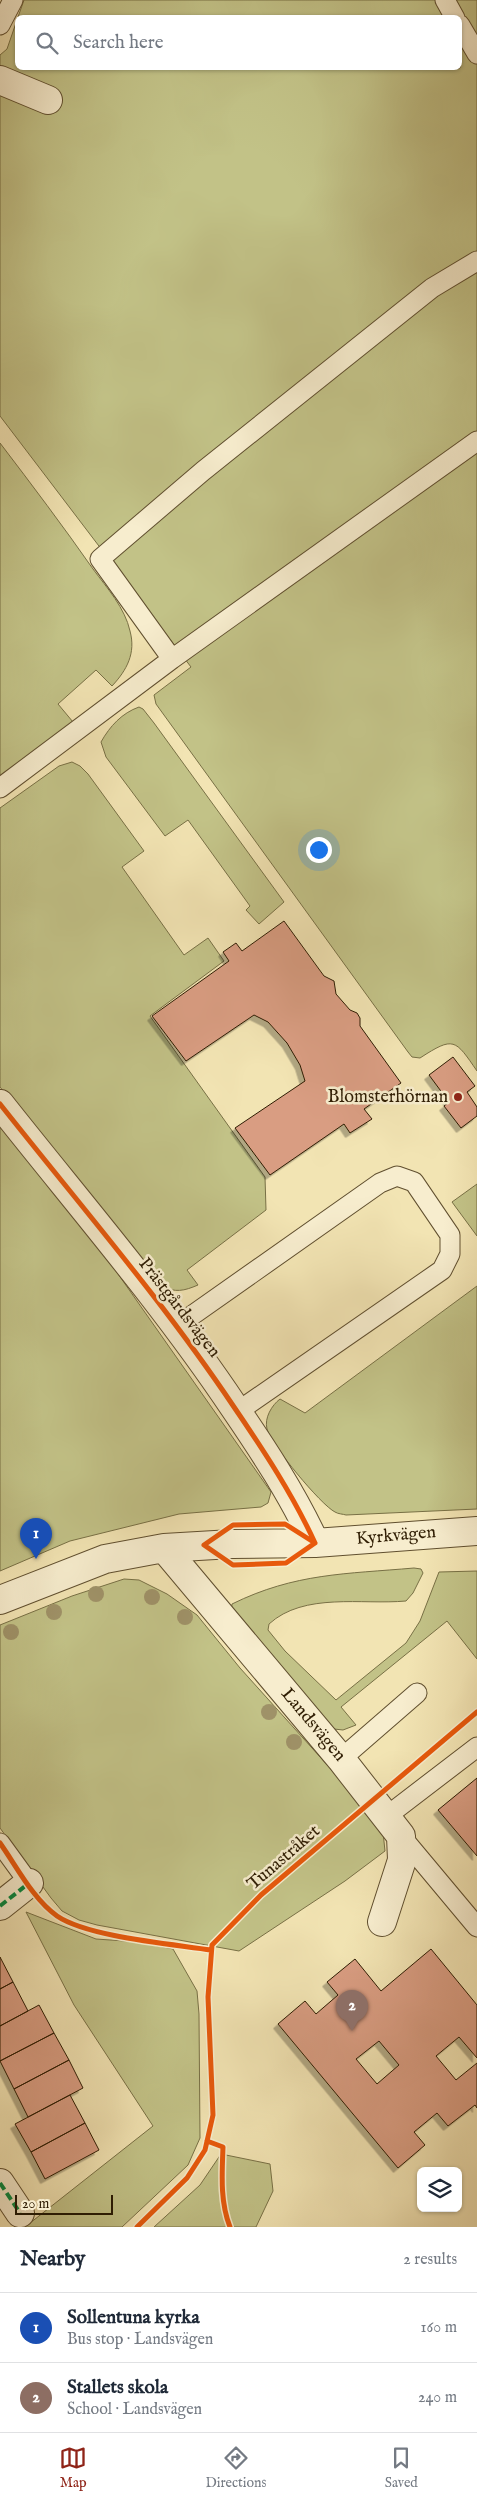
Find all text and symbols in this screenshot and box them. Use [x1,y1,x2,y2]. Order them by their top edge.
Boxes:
search box [15,15,462,70]
icon: search [33,29,61,57]
text: Search here [73,31,164,55]
your location [306,837,332,863]
place label: Blomsterhörnan [328,1086,448,1109]
marker: Blomsterhörnan [452,1091,464,1103]
street label: Prästgårdsvägen [133,1253,225,1363]
pin: 1 [20,1518,52,1559]
street label: Kyrkvägen [355,1521,437,1551]
street label: Landsvägen [275,1683,351,1767]
street label: Tunastråket [243,1820,325,1896]
pin: 2 [336,1990,368,2031]
map controls [417,2167,462,2212]
button: layers [417,2167,462,2212]
scale bar [15,2192,112,2215]
text: 20 m [22,2195,49,2213]
text: Nearby [20,2246,85,2273]
text: 2 results [403,2250,457,2270]
text: Sollentuna kyrka [67,2306,200,2330]
text: 1 [33,2318,39,2338]
text: 160 m [421,2318,457,2338]
text: Bus stop · Landsvägen [67,2330,213,2350]
text: Stallets skola [67,2376,168,2400]
text: 2 [32,2388,40,2408]
text: 240 m [418,2388,457,2408]
text: School · Landsvägen [67,2400,202,2420]
tab: Map [59,2444,87,2492]
tab: Directions [205,2444,266,2492]
tab: Saved [385,2444,418,2492]

